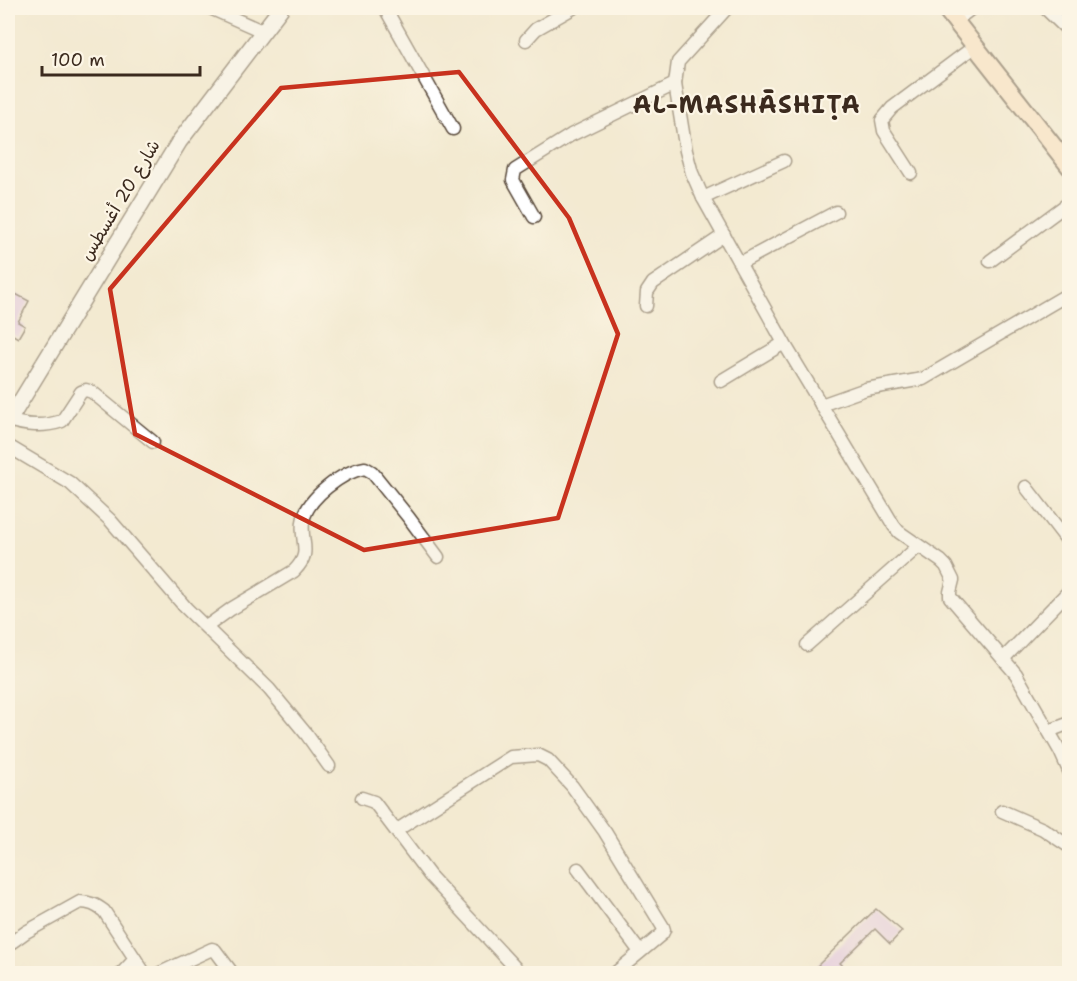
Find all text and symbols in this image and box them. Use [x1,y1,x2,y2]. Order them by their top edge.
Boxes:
scale bar [42,39,200,77]
text: 100 m [51,48,105,72]
district label: AL-MASHĀSHIṬA [633,89,861,121]
street label: شارع 20 أغسطس [74,135,166,265]

